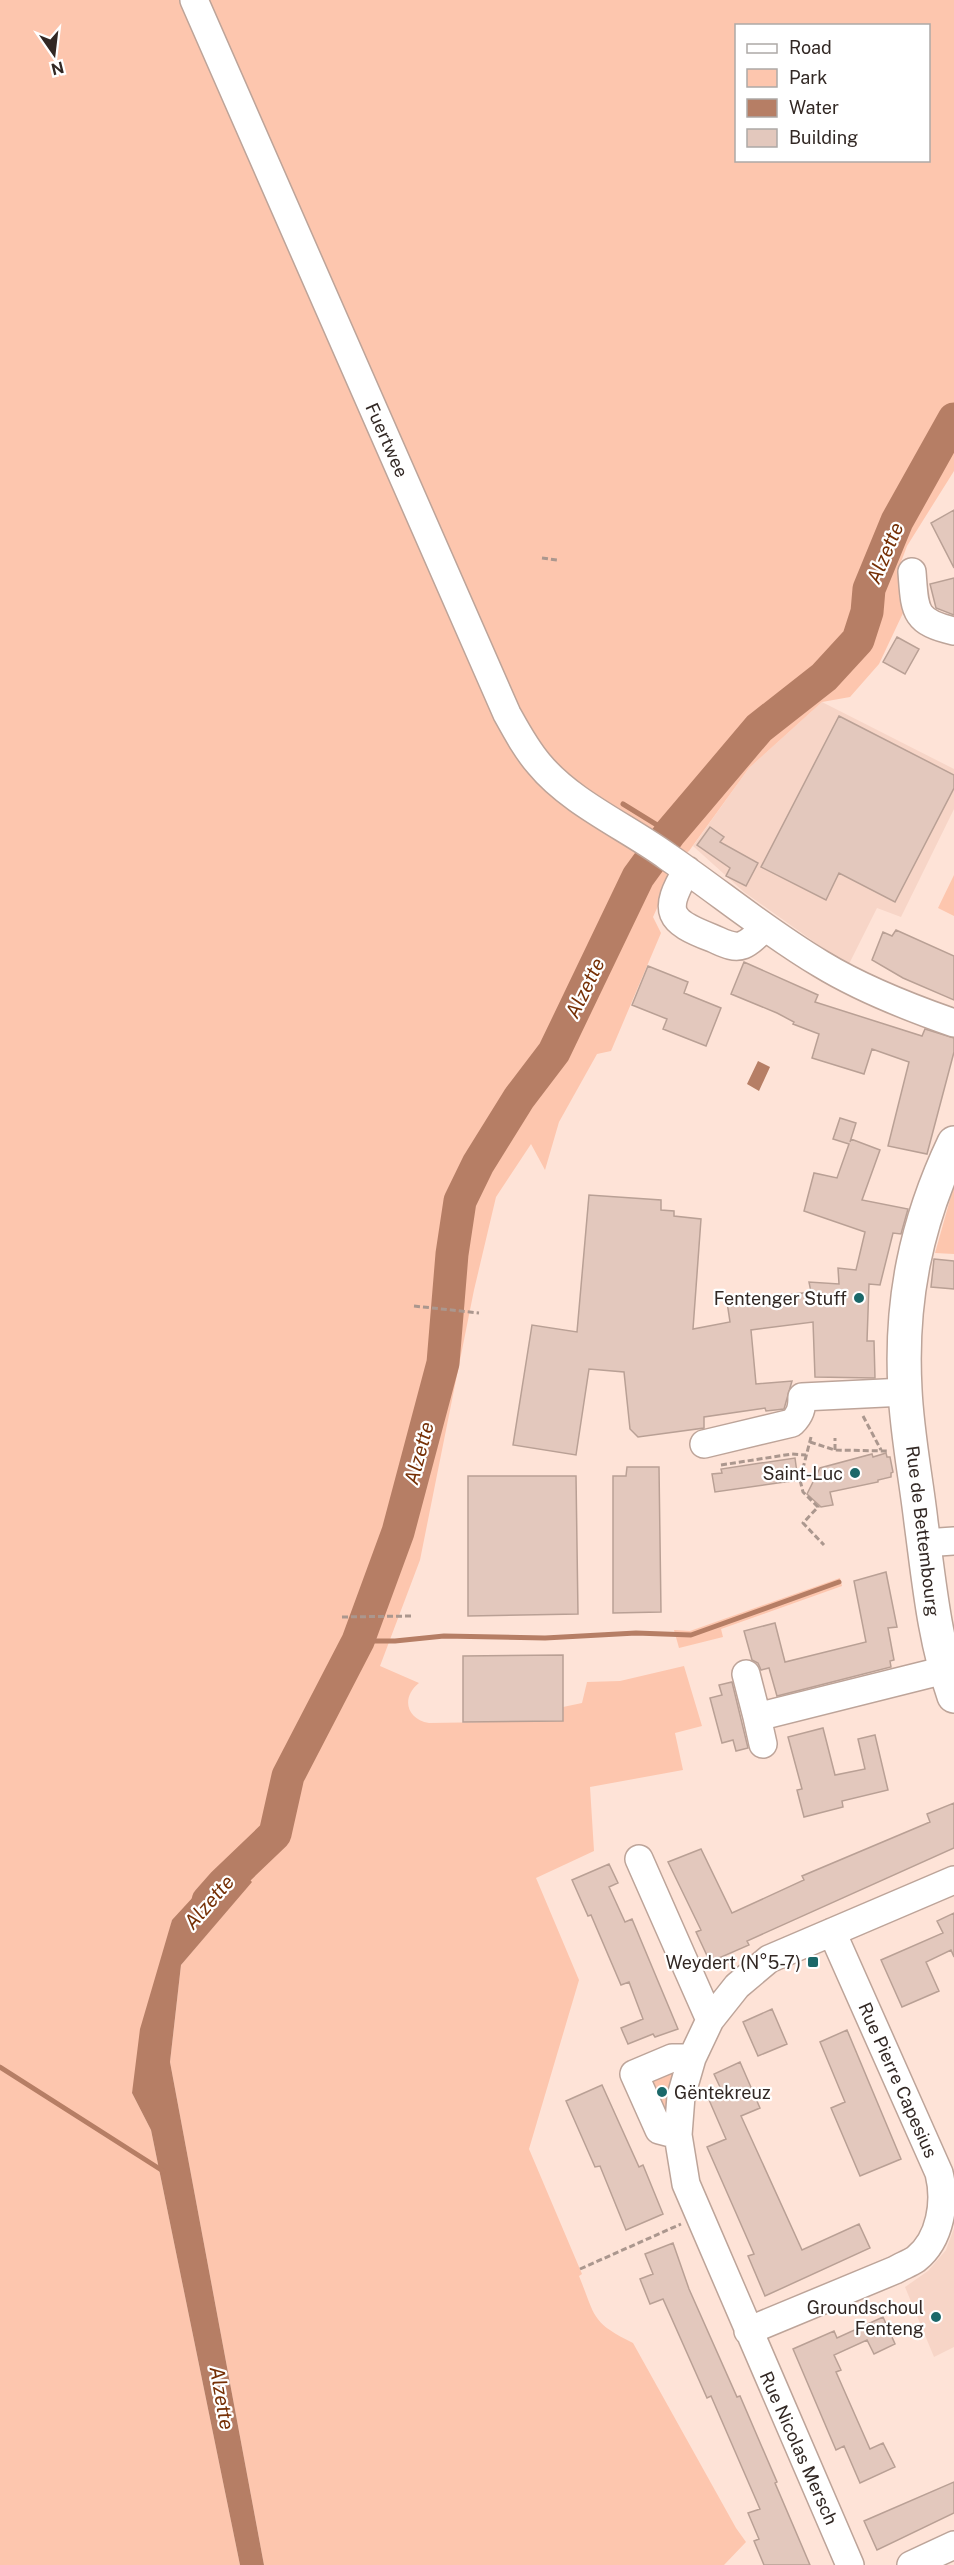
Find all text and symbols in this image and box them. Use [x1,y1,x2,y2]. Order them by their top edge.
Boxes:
north arrow [24,24,84,84]
legend [735,24,930,162]
text: Road [789,37,832,58]
text: N [49,57,66,79]
text: Park [789,67,827,88]
text: Water [789,97,839,118]
text: Building [789,127,858,148]
street label: Fuertwee [361,400,413,480]
water label: Alzette [861,519,909,587]
water label: Alzette [560,954,610,1022]
place label: Fentenger Stuff [714,1288,847,1309]
marker: Fentenger Stuff [852,1291,866,1305]
water label: Alzette [399,1419,439,1487]
street label: Rue de Bettembourg [902,1444,944,1618]
place label: Saint-Luc [762,1463,843,1484]
marker: Saint-Luc [848,1466,862,1480]
water label: Alzette [179,1870,239,1934]
place label: Weydert (N°5-7) [665,1952,801,1973]
marker: Weydert (N°5-7) [806,1955,820,1969]
street label: Rue Pierre Capesius [854,1999,942,2161]
place label: Gëntekreuz [674,2082,771,2103]
marker: Gëntekreuz [655,2085,669,2099]
place label: Groundschoul Fenteng [807,2297,924,2339]
marker: Groundschoul Fenteng [929,2310,943,2324]
water label: Alzette [205,2364,239,2432]
street label: Rue Nicolas Mersch [756,2368,842,2528]

